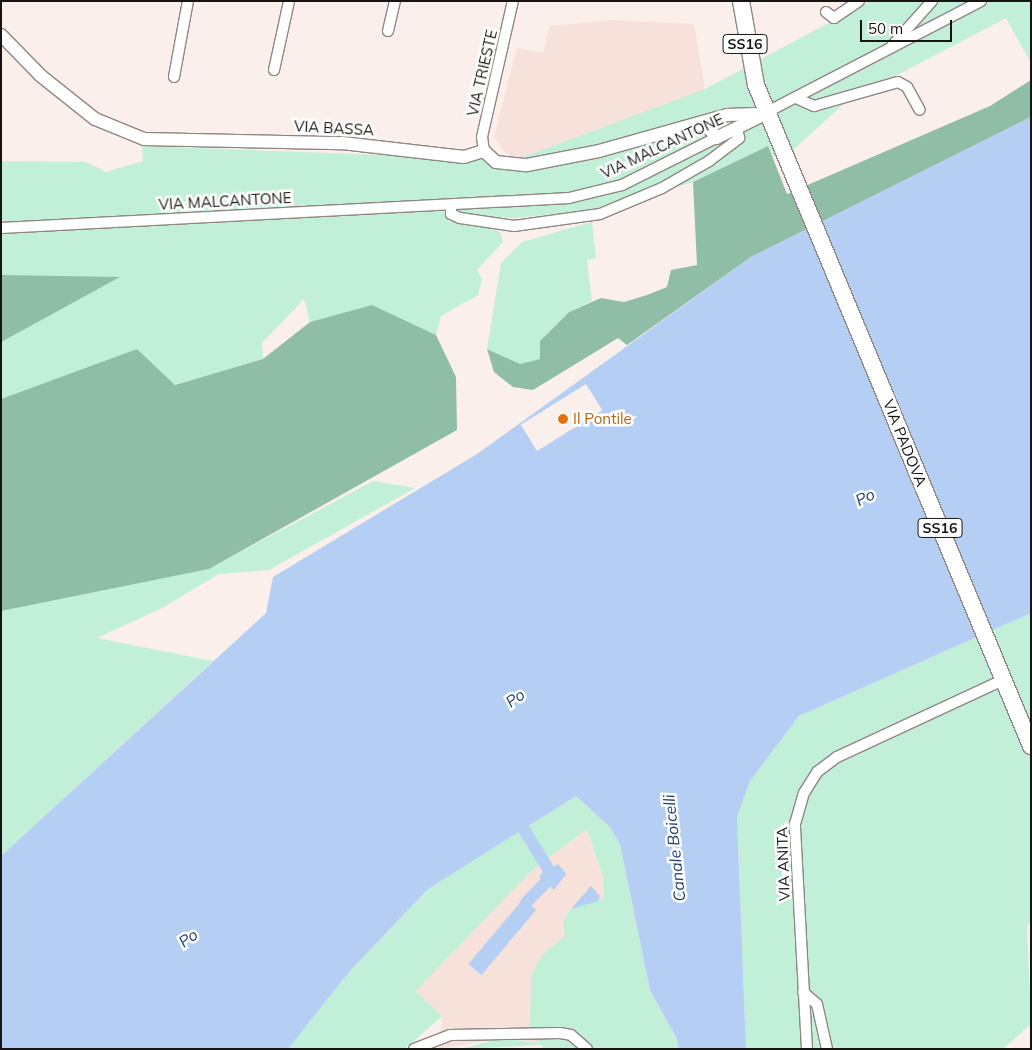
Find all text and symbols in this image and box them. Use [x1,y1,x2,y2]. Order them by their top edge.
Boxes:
scale bar [862,10,954,42]
text: 50 m [868,19,903,38]
street label: VIA TRIESTE [463,28,501,118]
road number: SS16 [722,33,768,56]
street label: VIA MALCANTONE [598,110,726,182]
street label: VIA BASSA [294,117,374,139]
street label: VIA MALCANTONE [158,189,292,213]
street label: VIA PADOVA [879,397,931,489]
place label: Il Pontile [573,410,632,428]
marker: Il Pontile [557,413,569,425]
water label: Po [852,484,878,510]
road number: SS16 [918,516,962,540]
water label: Po [502,685,528,711]
water label: Canale Boicelli [659,793,689,903]
street label: VIA ANITA [773,827,793,901]
water label: Po [175,925,201,951]

